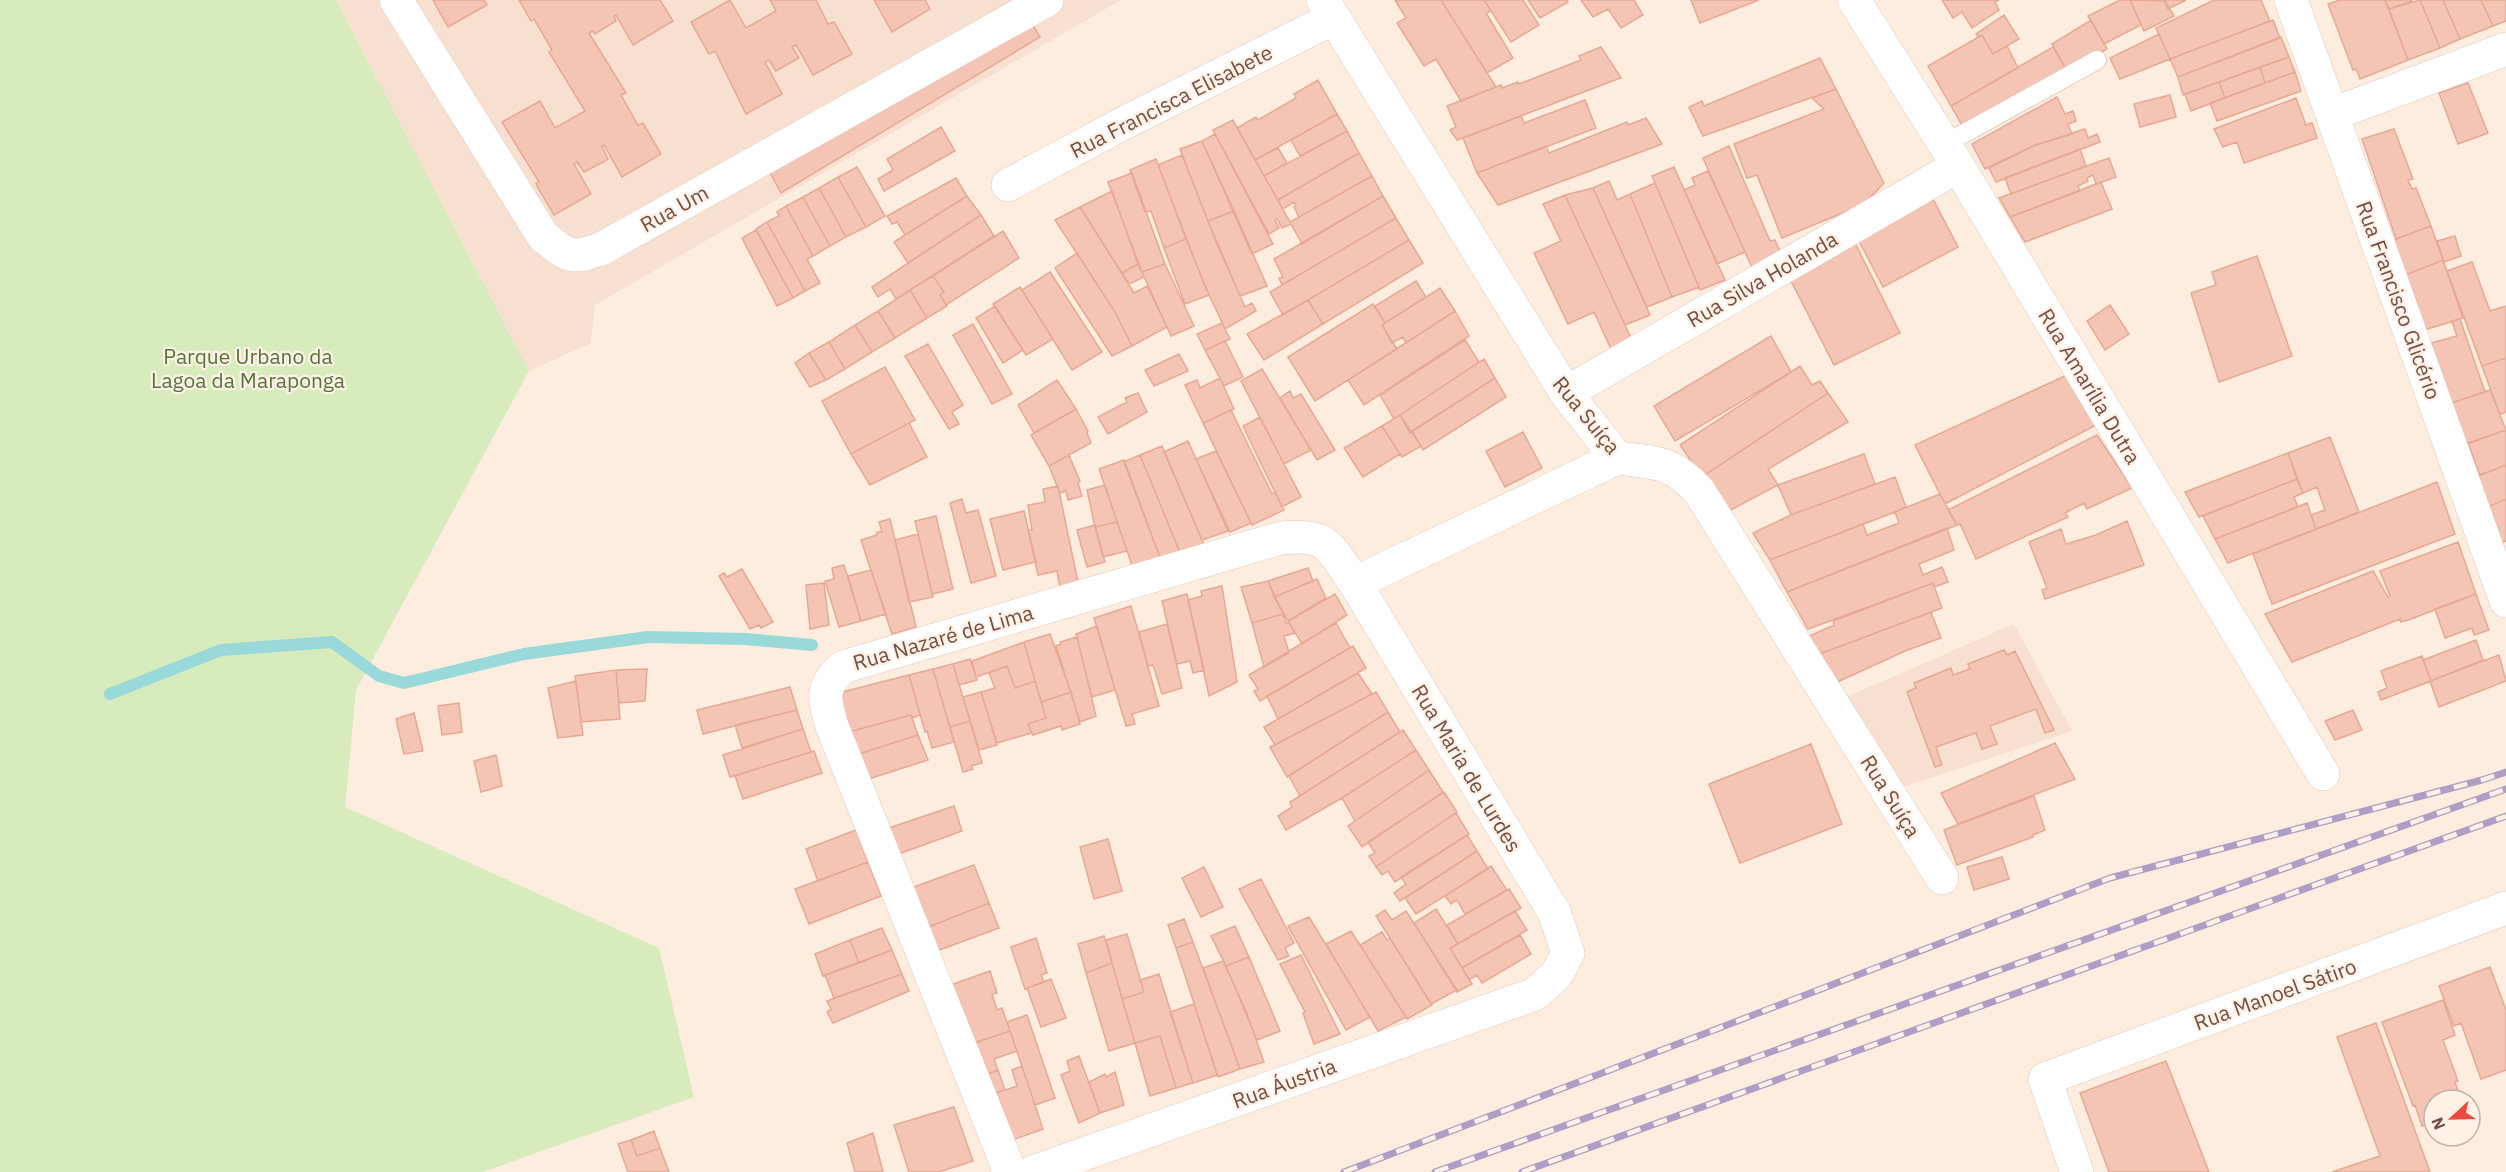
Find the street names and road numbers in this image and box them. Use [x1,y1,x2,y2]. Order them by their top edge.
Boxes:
street label: Rua Francisca Elisabete [1065,38,1277,164]
street label: Rua Um [635,178,713,238]
street label: Rua Francisco Glicério [2350,197,2448,403]
street label: Rua Silva Holanda [1682,224,1842,334]
street label: Rua Amarília Dutra [2032,303,2148,469]
street label: Rua Suíça [1547,370,1627,460]
street label: Rua Nazaré de Lima [849,598,1037,676]
street label: Rua Maria de Lurdes [1406,679,1528,857]
street label: Rua Suíça [1855,749,1927,843]
street label: Rua Manoel Sátiro [2190,952,2360,1036]
street label: Rua Áustria [1228,1051,1340,1115]

